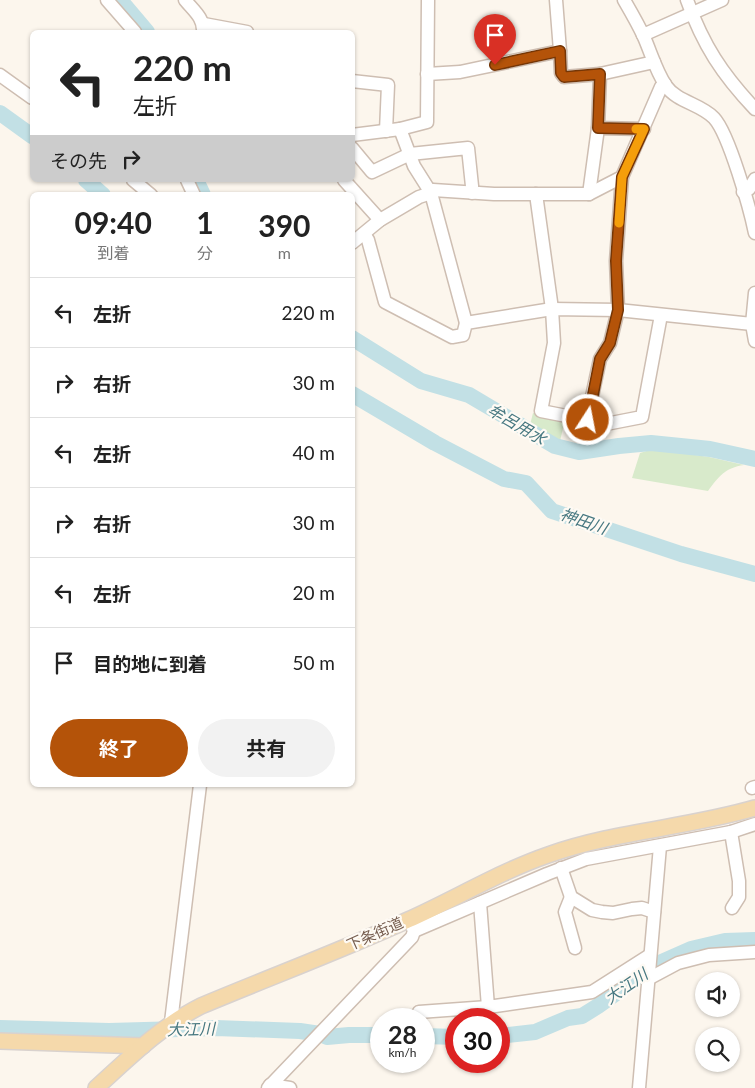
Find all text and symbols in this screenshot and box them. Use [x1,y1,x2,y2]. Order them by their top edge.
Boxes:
pin [474,14,516,65]
icon: arrive [481,21,509,49]
text: 220 m [133,46,232,88]
icon: left [50,50,115,115]
text: 左折 [133,92,177,119]
icon: right [117,145,145,173]
text: その先 [50,149,107,172]
text: 09:40 [75,204,152,240]
text: 1 [196,204,214,240]
text: 390 [258,207,310,243]
text: 到着 [97,243,129,262]
text: 分 [197,243,213,262]
text: m [278,243,291,262]
icon: left [50,299,78,327]
text: 220 m [281,301,335,324]
text: 左折 [93,302,131,325]
icon: right [50,369,78,397]
text: 30 m [292,371,335,394]
text: 右折 [93,372,131,395]
position arrow [561,393,613,445]
water label: 牟呂用水 [485,399,551,449]
icon: left [50,439,78,467]
text: 40 m [292,441,335,464]
text: 左折 [93,442,131,465]
water label: 神田川 [558,504,612,538]
icon: right [50,509,78,537]
text: 30 m [292,511,335,534]
text: 右折 [93,512,131,535]
icon: left [50,579,78,607]
text: 20 m [292,581,335,604]
text: 左折 [93,582,131,605]
icon: arrive [50,649,78,677]
text: 50 m [292,651,335,674]
text: 目的地に到着 [93,652,207,675]
button: 終了 [50,719,188,777]
button: 共有 [198,719,335,777]
street label: 下条街道 [344,913,406,954]
water label: 大江川 [601,963,652,1007]
map controls [695,972,740,1072]
button: sound [695,972,740,1017]
speed limit sign: 30 [445,1008,510,1073]
water label: 大江川 [167,1019,217,1038]
text: 28 [388,1019,417,1049]
button: search [695,1027,740,1072]
text: km/h [388,1045,417,1060]

